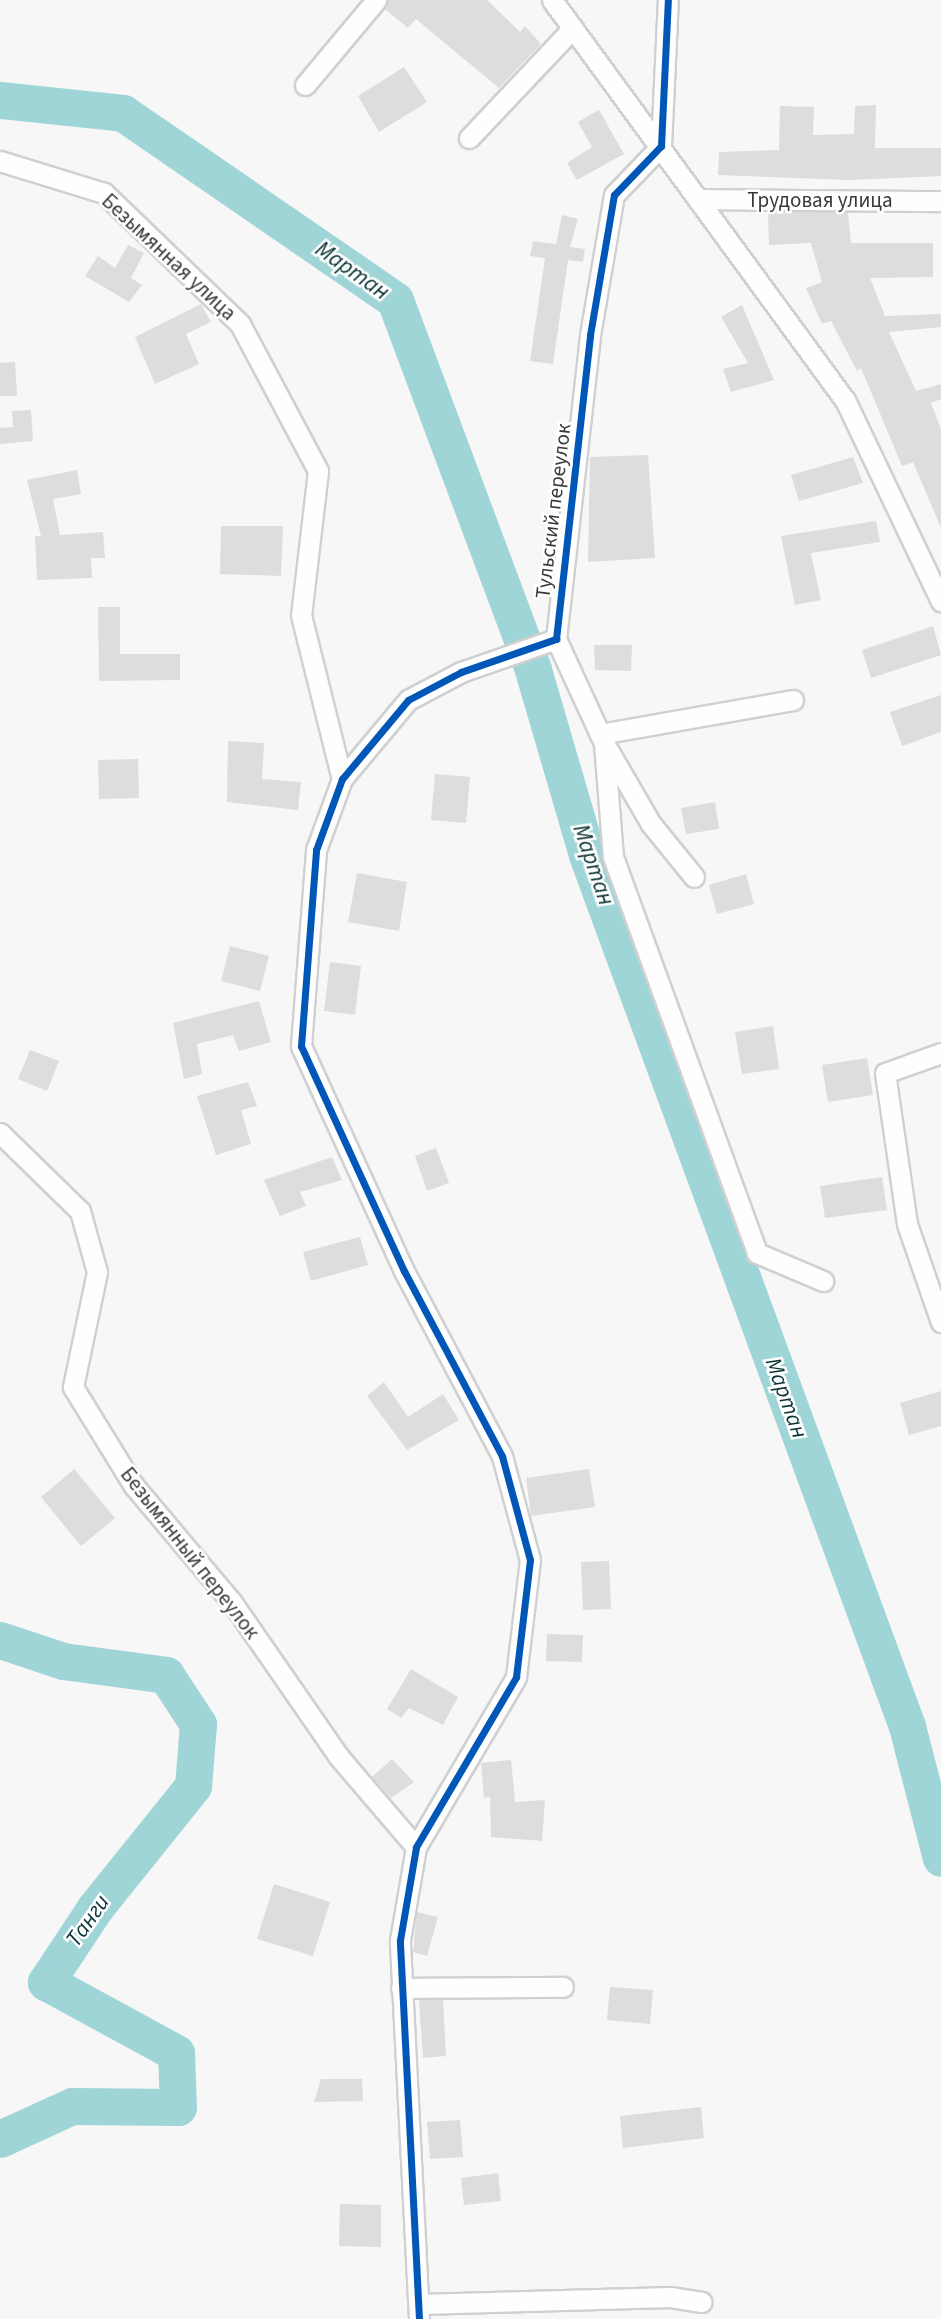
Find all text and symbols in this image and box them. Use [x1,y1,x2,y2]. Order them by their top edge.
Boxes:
street label: Трудовая улица [747,187,893,213]
street label: Безымянная улица [97,188,241,326]
water label: Мартан [310,236,394,306]
street label: Тульский переулок [530,422,576,600]
water label: Мартан [566,821,620,909]
water label: Мартан [759,1354,813,1442]
street label: Безымянный переулок [115,1462,265,1644]
water label: Танги [60,1890,116,1952]

